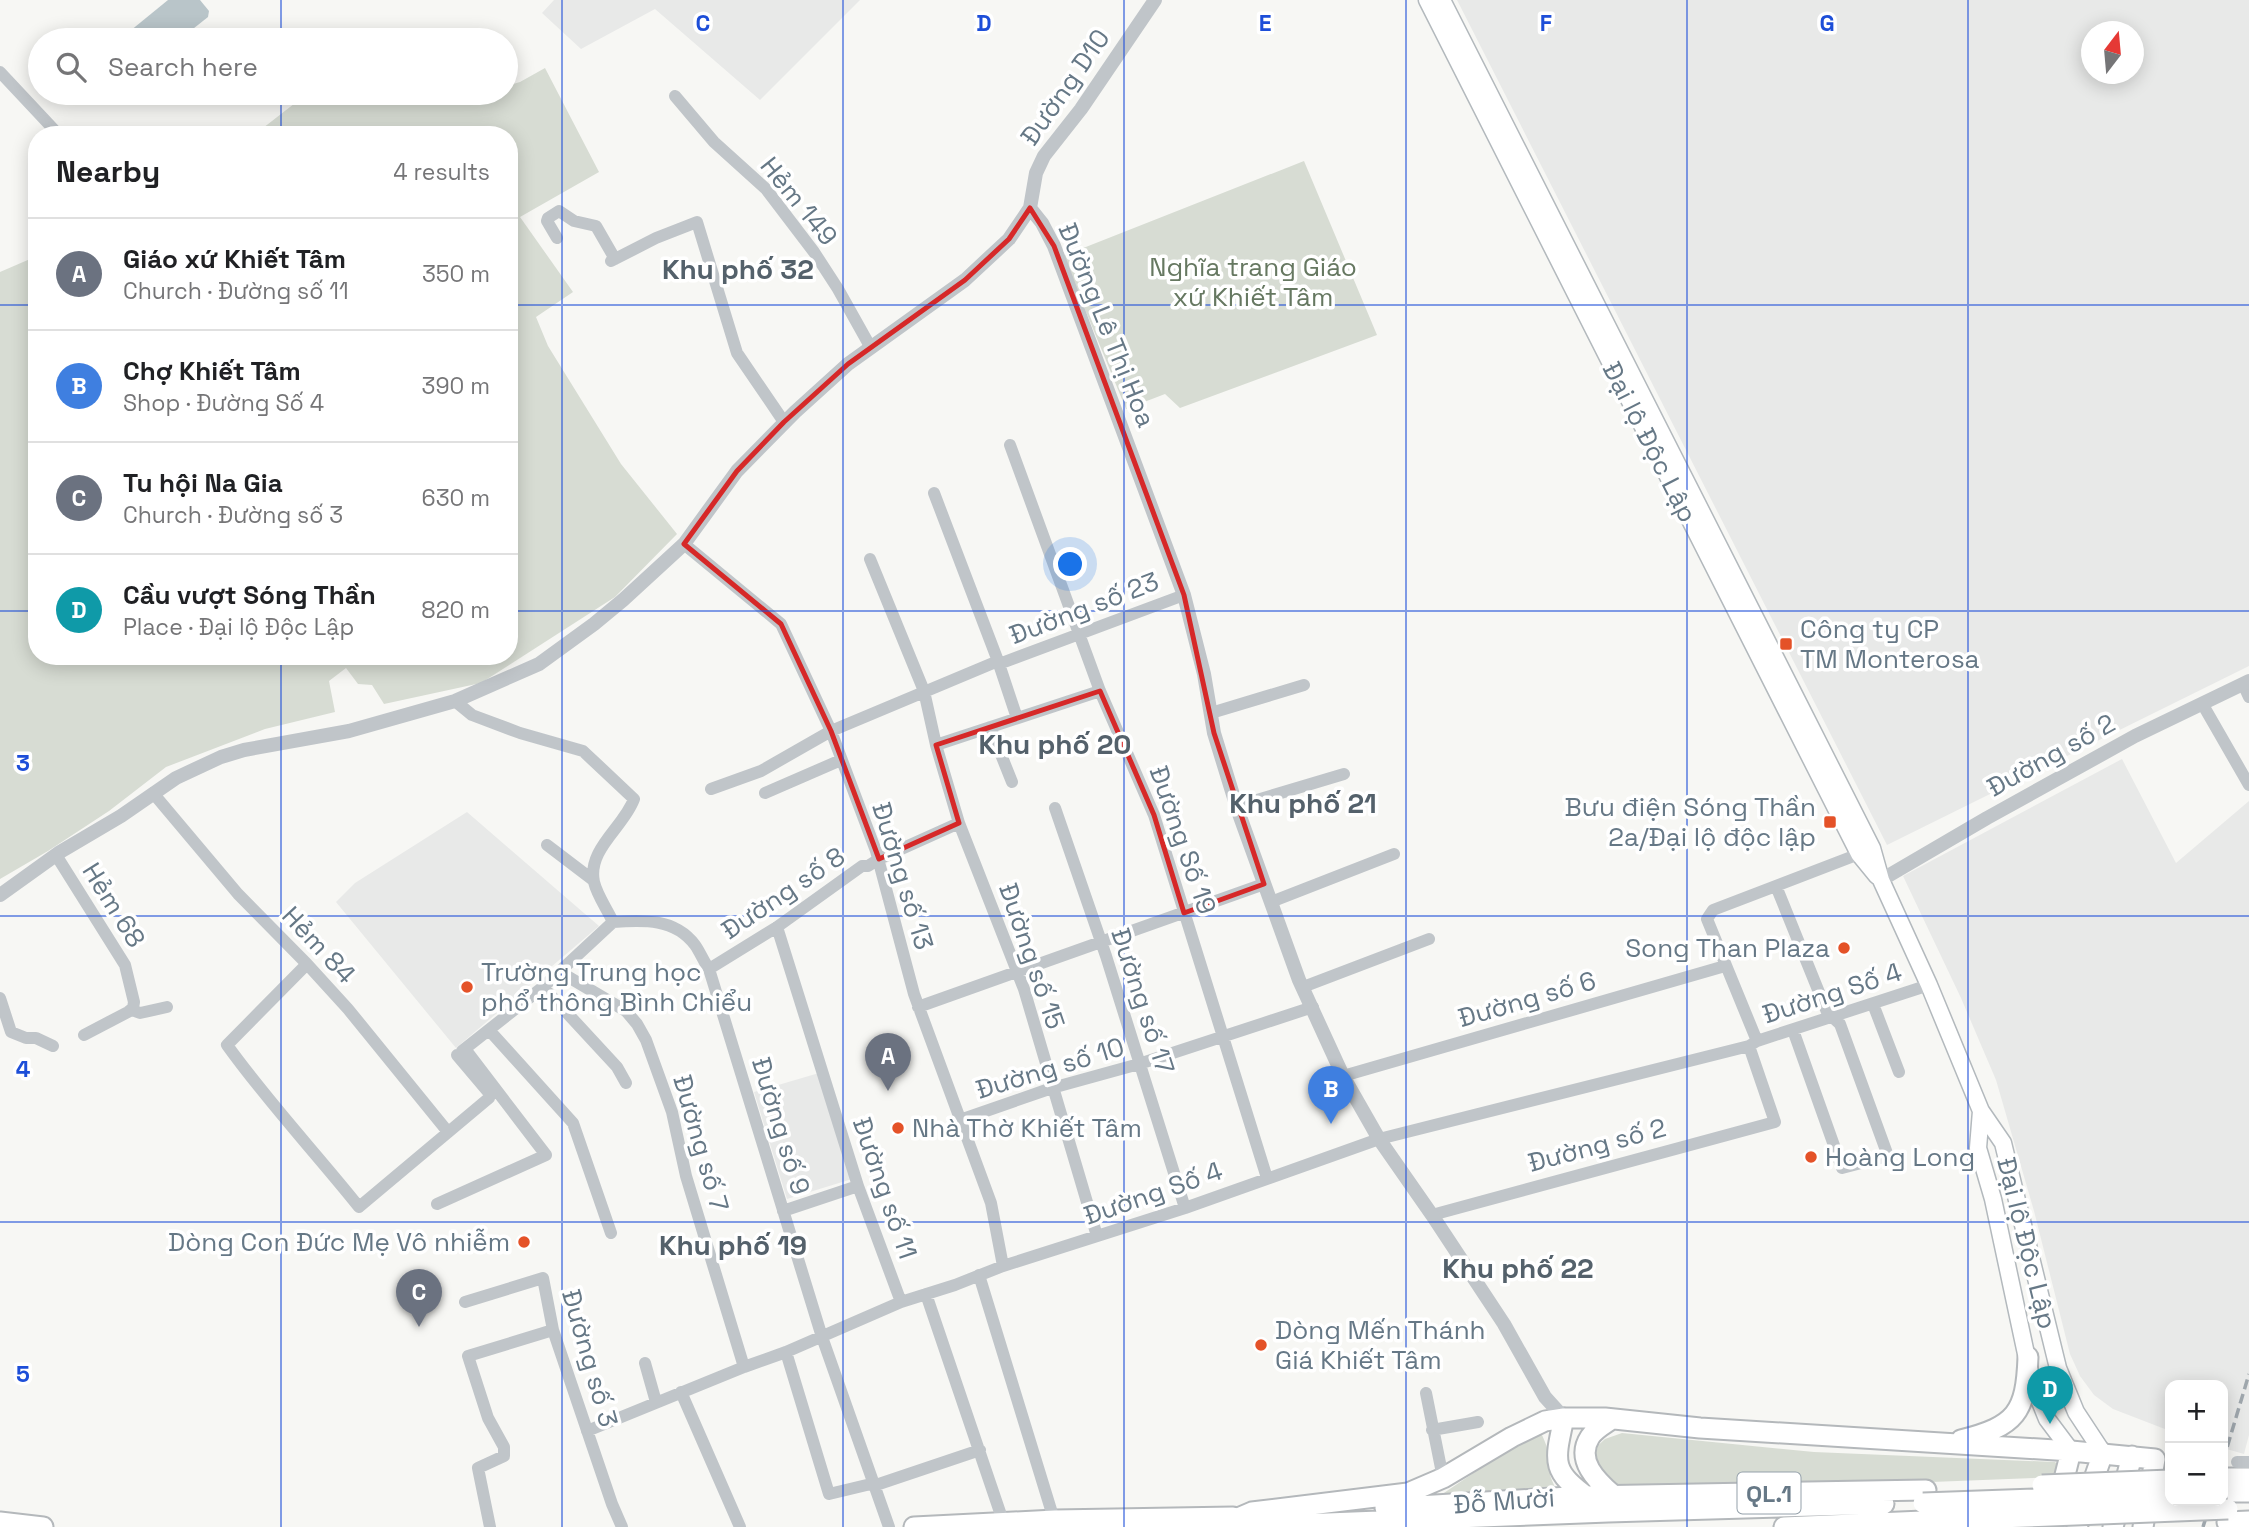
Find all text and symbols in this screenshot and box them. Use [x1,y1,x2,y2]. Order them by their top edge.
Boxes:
text: C [696,8,710,38]
text: D [976,8,992,38]
text: E [1259,8,1271,38]
text: F [1540,8,1552,38]
text: G [1819,8,1835,38]
north arrow [2081,21,2144,84]
street label: Đường D10 [1013,22,1117,152]
search box [28,28,518,105]
icon: search [52,48,90,86]
text: Search here [108,50,258,84]
street label: Hẻm 149 [753,150,845,252]
text: Nearby [56,152,160,191]
text: 4 results [393,157,490,187]
street label: Đường Lê Thị Hoa [1051,218,1163,432]
text: Giáo xứ Khiết Tâm [123,242,346,276]
park label: Nghĩa trang Giáo xứ Khiết Tâm [1149,250,1357,314]
district label: Khu phố 32 [662,251,814,287]
text: A [72,259,86,289]
text: 350 m [422,259,490,289]
text: Church · Đường số 11 [123,276,349,306]
text: Chợ Khiết Tâm [123,354,301,388]
street label: Đại lộ Độc Lập [1595,356,1705,528]
text: B [71,371,87,401]
text: 390 m [422,371,490,401]
text: Shop · Đường Số 4 [123,388,324,418]
text: Tu hội Na Gia [123,466,283,500]
text: C [72,483,86,513]
text: 630 m [422,483,490,513]
text: Church · Đường số 3 [123,500,343,530]
your location [1053,547,1087,581]
street label: Đường số 23 [1005,564,1163,652]
text: Cầu vượt Sóng Thần [123,578,376,612]
text: D [71,595,87,625]
text: 820 m [421,595,490,625]
text: Place · Đại lộ Độc Lập [123,612,354,642]
place label: Công ty CP TM Monterosa [1800,612,1979,676]
marker: Công ty CP TM Monterosa [1778,636,1794,652]
street label: Đường số 2 [1981,706,2121,804]
district label: Khu phố 20 [978,726,1132,762]
text: 3 [16,748,30,778]
street label: Đường Số 19 [1142,761,1224,919]
district label: Khu phố 21 [1229,785,1377,821]
place label: Bưu điện Sóng Thần 2a/Đại lộ độc lập [1565,790,1816,854]
street label: Đường số 13 [864,798,942,954]
marker: Bưu điện Sóng Thần 2a/Đại lộ độc lập [1822,814,1838,830]
street label: Đường số 8 [715,839,851,947]
street label: Hẻm 68 [75,856,153,954]
street label: Đường số 15 [991,878,1073,1034]
street label: Hẻm 84 [275,899,363,991]
street label: Đường số 17 [1103,924,1183,1078]
place label: Song Than Plaza [1625,931,1830,965]
marker: Song Than Plaza [1836,940,1852,956]
place label: Trường Trung học phổ thông Bình Chiểu [481,955,752,1019]
street label: Đường Số 4 [1758,955,1906,1031]
street label: Đường số 6 [1454,963,1600,1035]
marker: Trường Trung học phổ thông Bình Chiểu [459,979,475,995]
street label: Đường số 10 [972,1029,1128,1107]
pin: A [865,1033,911,1091]
street label: Đường số 9 [744,1053,818,1199]
text: 4 [16,1054,31,1084]
pin: B [1308,1066,1354,1124]
street label: Đường số 7 [665,1071,737,1215]
street label: Đường số 2 [1524,1110,1670,1180]
place label: Nhà Thờ Khiết Tâm [912,1111,1142,1145]
street label: Đường số 11 [845,1113,925,1263]
marker: Nhà Thờ Khiết Tâm [890,1120,906,1136]
place label: Hoàng Long [1825,1140,1975,1174]
marker: Hoàng Long [1803,1149,1819,1165]
street label: Đường Số 4 [1079,1153,1227,1233]
street label: Đại lộ Độc Lập [1989,1154,2065,1332]
place label: Dòng Con Đức Mẹ Vô nhiễm [168,1225,510,1259]
district label: Khu phố 19 [659,1227,807,1263]
marker: Dòng Con Đức Mẹ Vô nhiễm [516,1234,532,1250]
district label: Khu phố 22 [1442,1250,1594,1286]
pin: C [396,1269,442,1327]
street label: Đường số 3 [554,1285,626,1431]
place label: Dòng Mến Thánh Giá Khiết Tâm [1275,1313,1486,1377]
marker: Dòng Mến Thánh Giá Khiết Tâm [1253,1337,1269,1353]
text: 5 [16,1359,30,1389]
pin: D [2027,1366,2073,1424]
map controls [2165,1380,2228,1506]
button: + [2165,1380,2228,1443]
button: − [2165,1443,2228,1506]
road number: QL.1 [1738,1472,1800,1513]
street label: Đỗ Mười [1452,1480,1556,1522]

